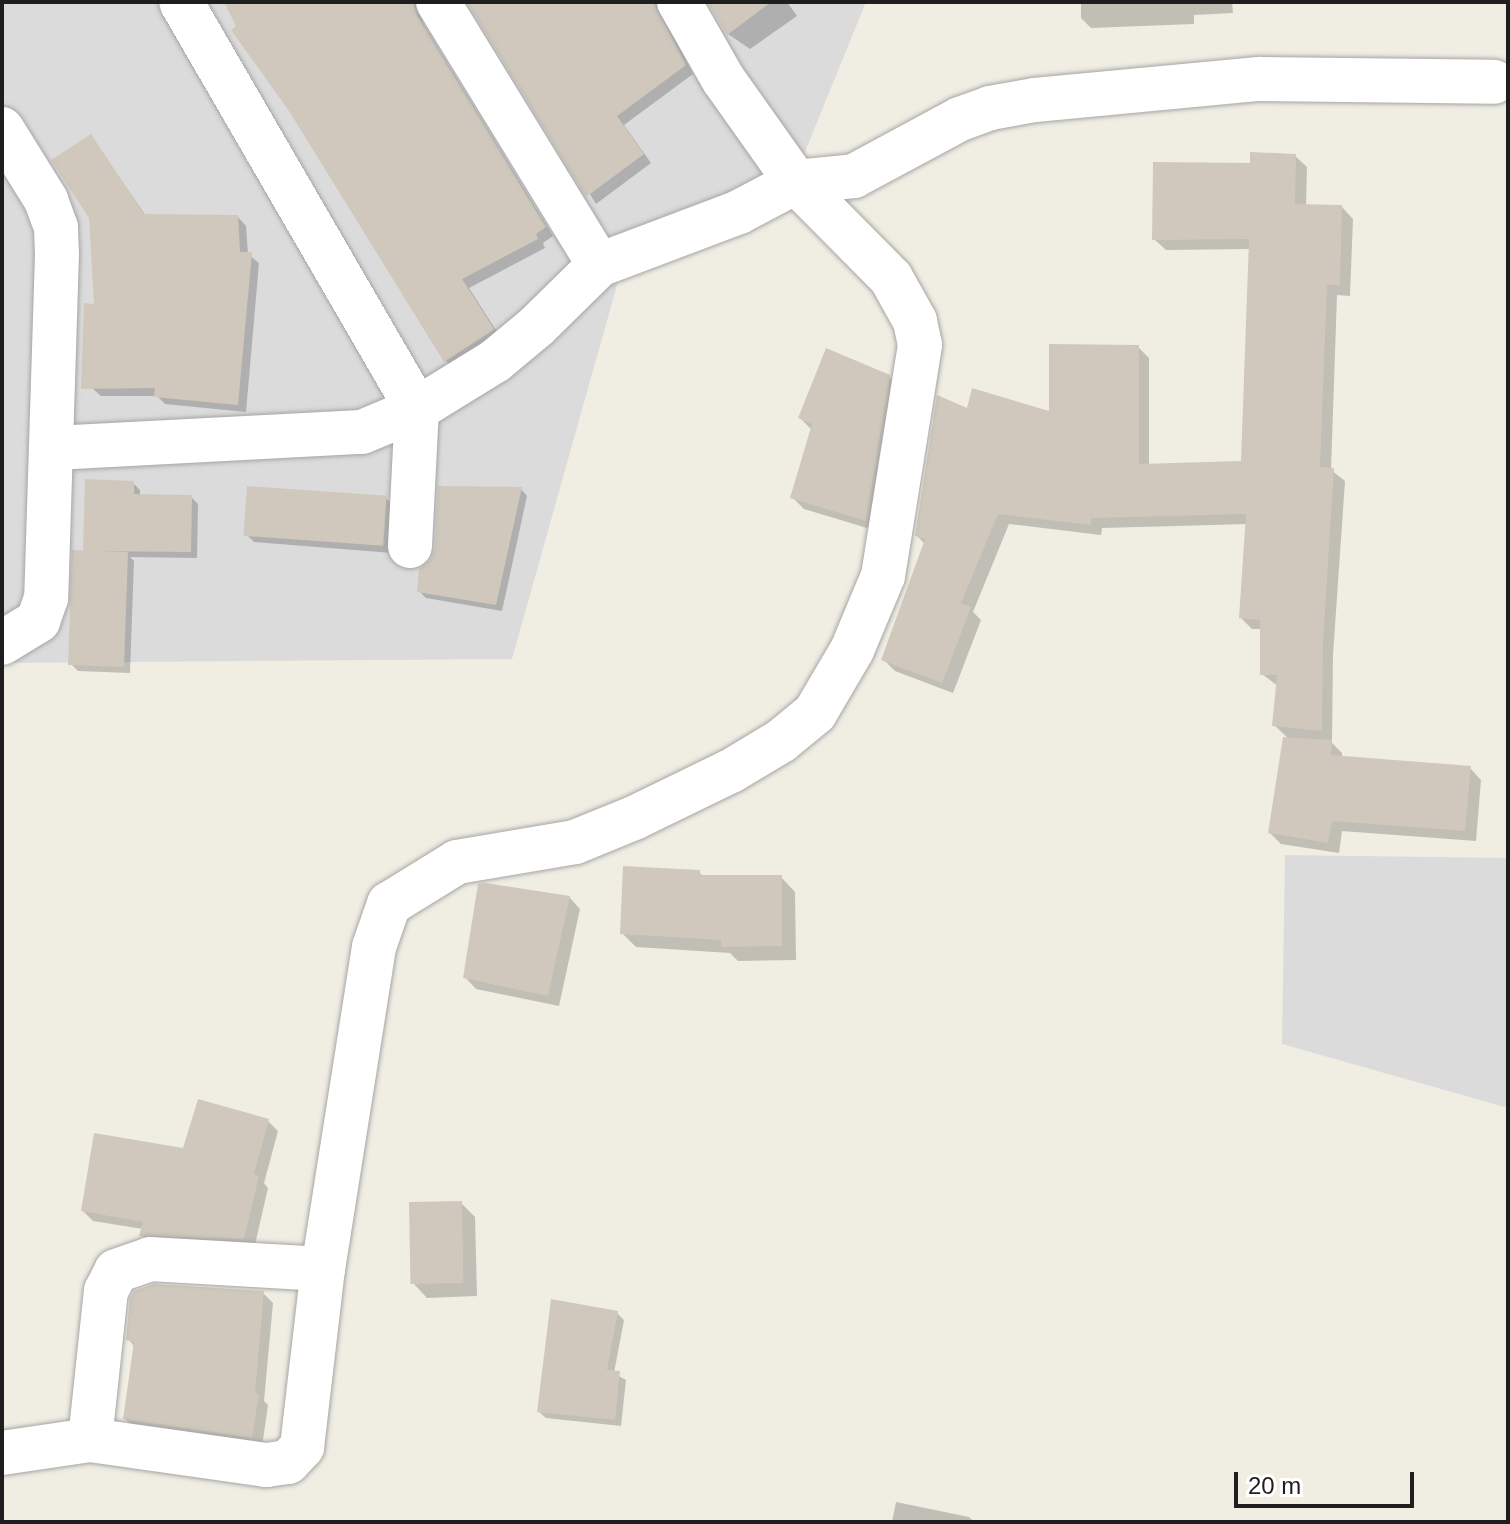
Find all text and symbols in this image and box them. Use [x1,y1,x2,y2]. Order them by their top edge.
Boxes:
scale bar [1238,1456,1418,1506]
text: 20 m [1248,1472,1301,1499]

